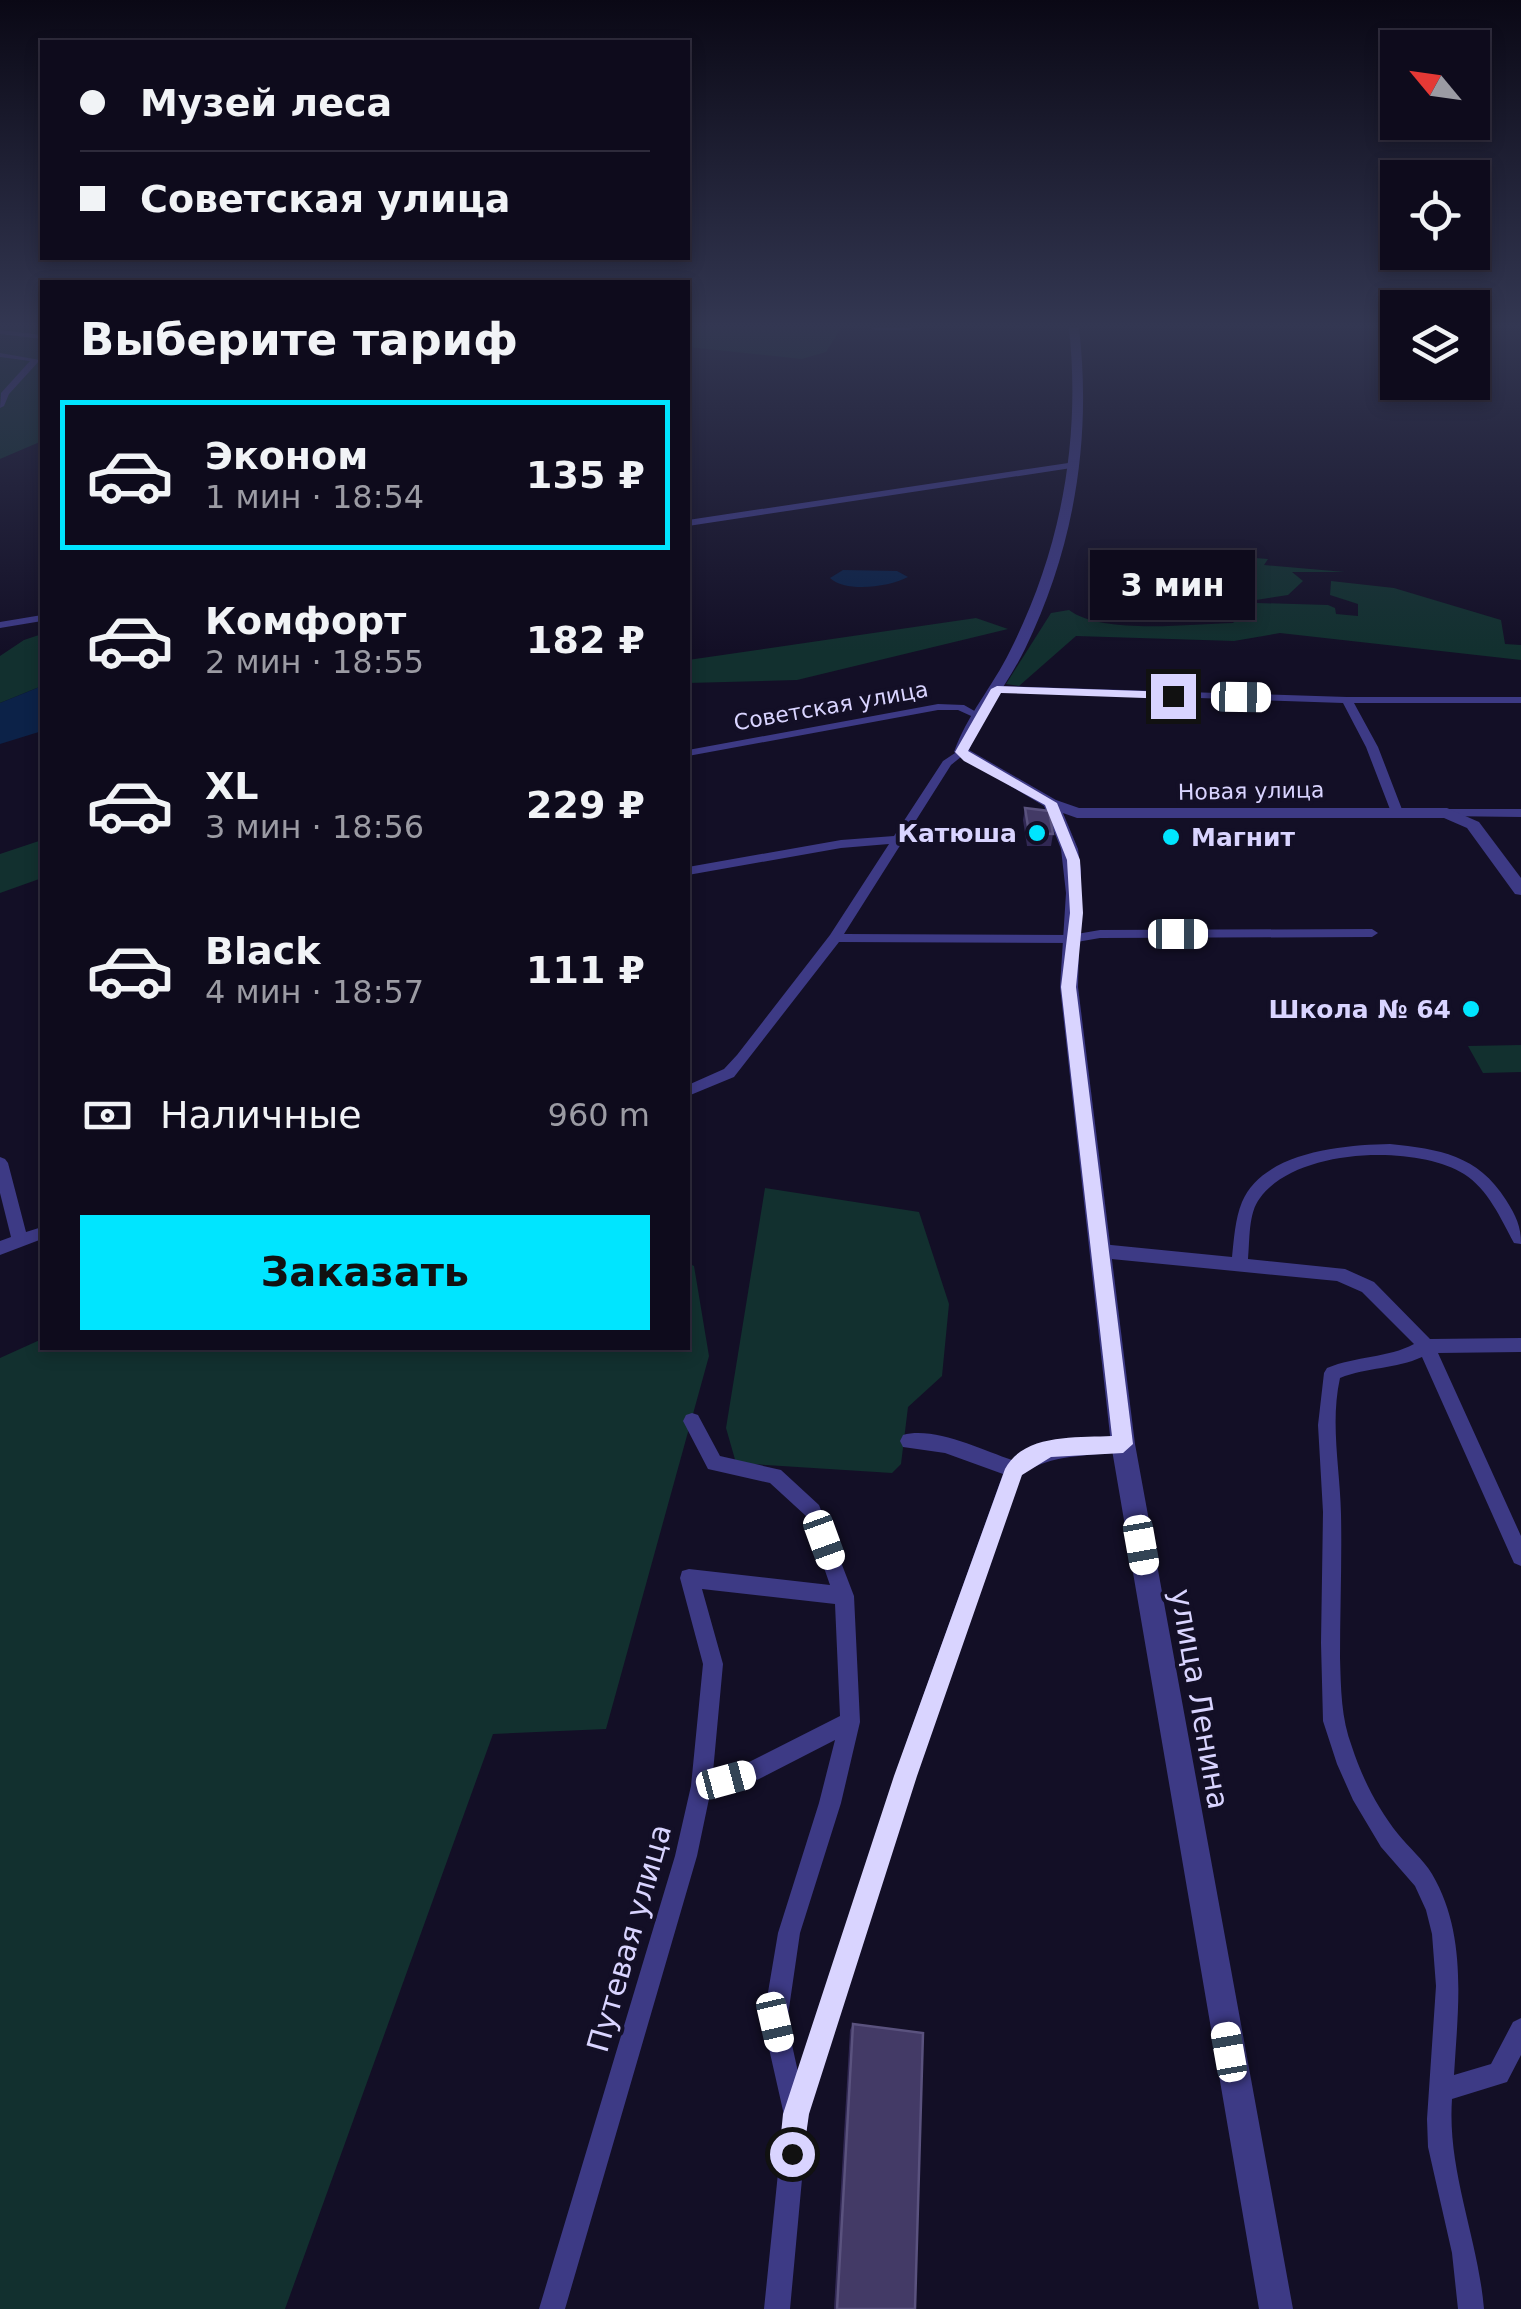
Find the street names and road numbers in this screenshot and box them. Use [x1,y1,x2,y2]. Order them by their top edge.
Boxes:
street label: Советская улица [732,677,930,735]
street label: Новая улица [1178,777,1324,805]
street label: улица Ленина [1163,1586,1237,1812]
street label: Путевая улица [580,1820,678,2056]

